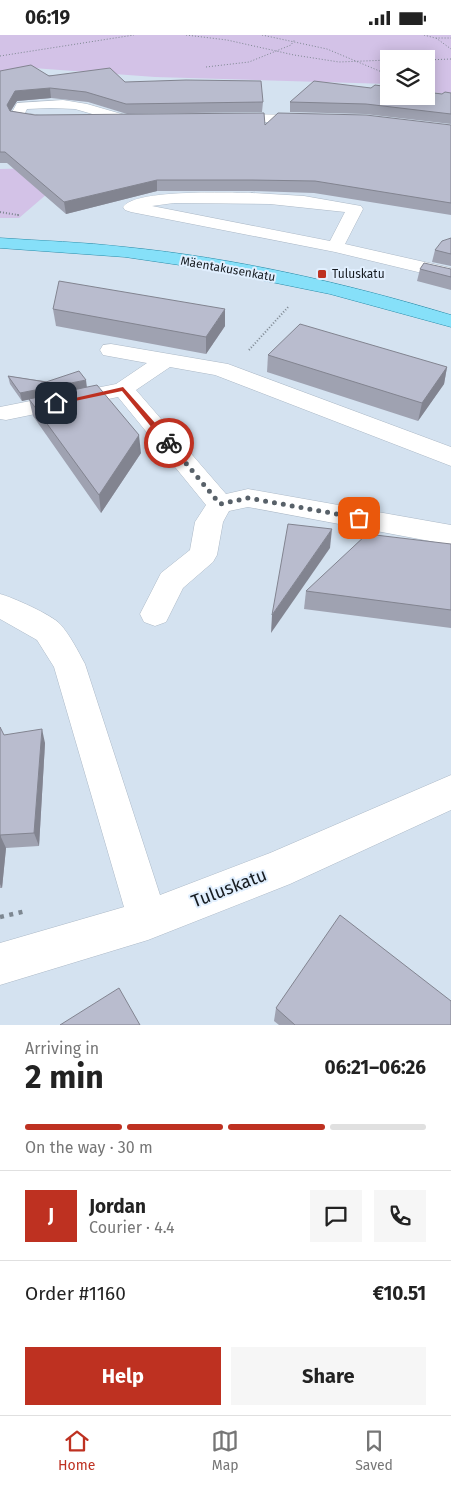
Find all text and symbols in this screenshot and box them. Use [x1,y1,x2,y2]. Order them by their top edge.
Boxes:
text: 06:19 [25,6,70,29]
map controls [380,50,435,105]
button: layers [380,50,435,105]
street label: Mäentakusenkatu [179,254,277,284]
place label: Tuluskatu [332,267,385,281]
marker: Tuluskatu [316,268,328,280]
pin [35,382,77,424]
icon: home [42,389,70,417]
courier [144,418,194,468]
icon: bike [155,429,183,457]
pin [338,497,380,539]
icon: bag [345,504,373,532]
street label: Tuluskatu [188,864,270,912]
text: Arriving in [25,1039,99,1058]
text: 06:21–06:26 [325,1056,426,1079]
text: 2 min [25,1058,104,1096]
text: On the way · 30 m [25,1138,153,1157]
button: chat [310,1190,362,1242]
button: phone [374,1190,426,1242]
text: Jordan [89,1195,146,1218]
text: J [48,1204,54,1227]
text: Courier · 4.4 [89,1218,175,1237]
text: Order #1160 [25,1282,126,1305]
text: €10.51 [373,1282,426,1305]
button: Help [25,1347,221,1405]
button: Share [231,1347,426,1405]
tab: Home [58,1427,95,1474]
tab: Map [211,1427,239,1474]
tab: Saved [355,1427,393,1474]

